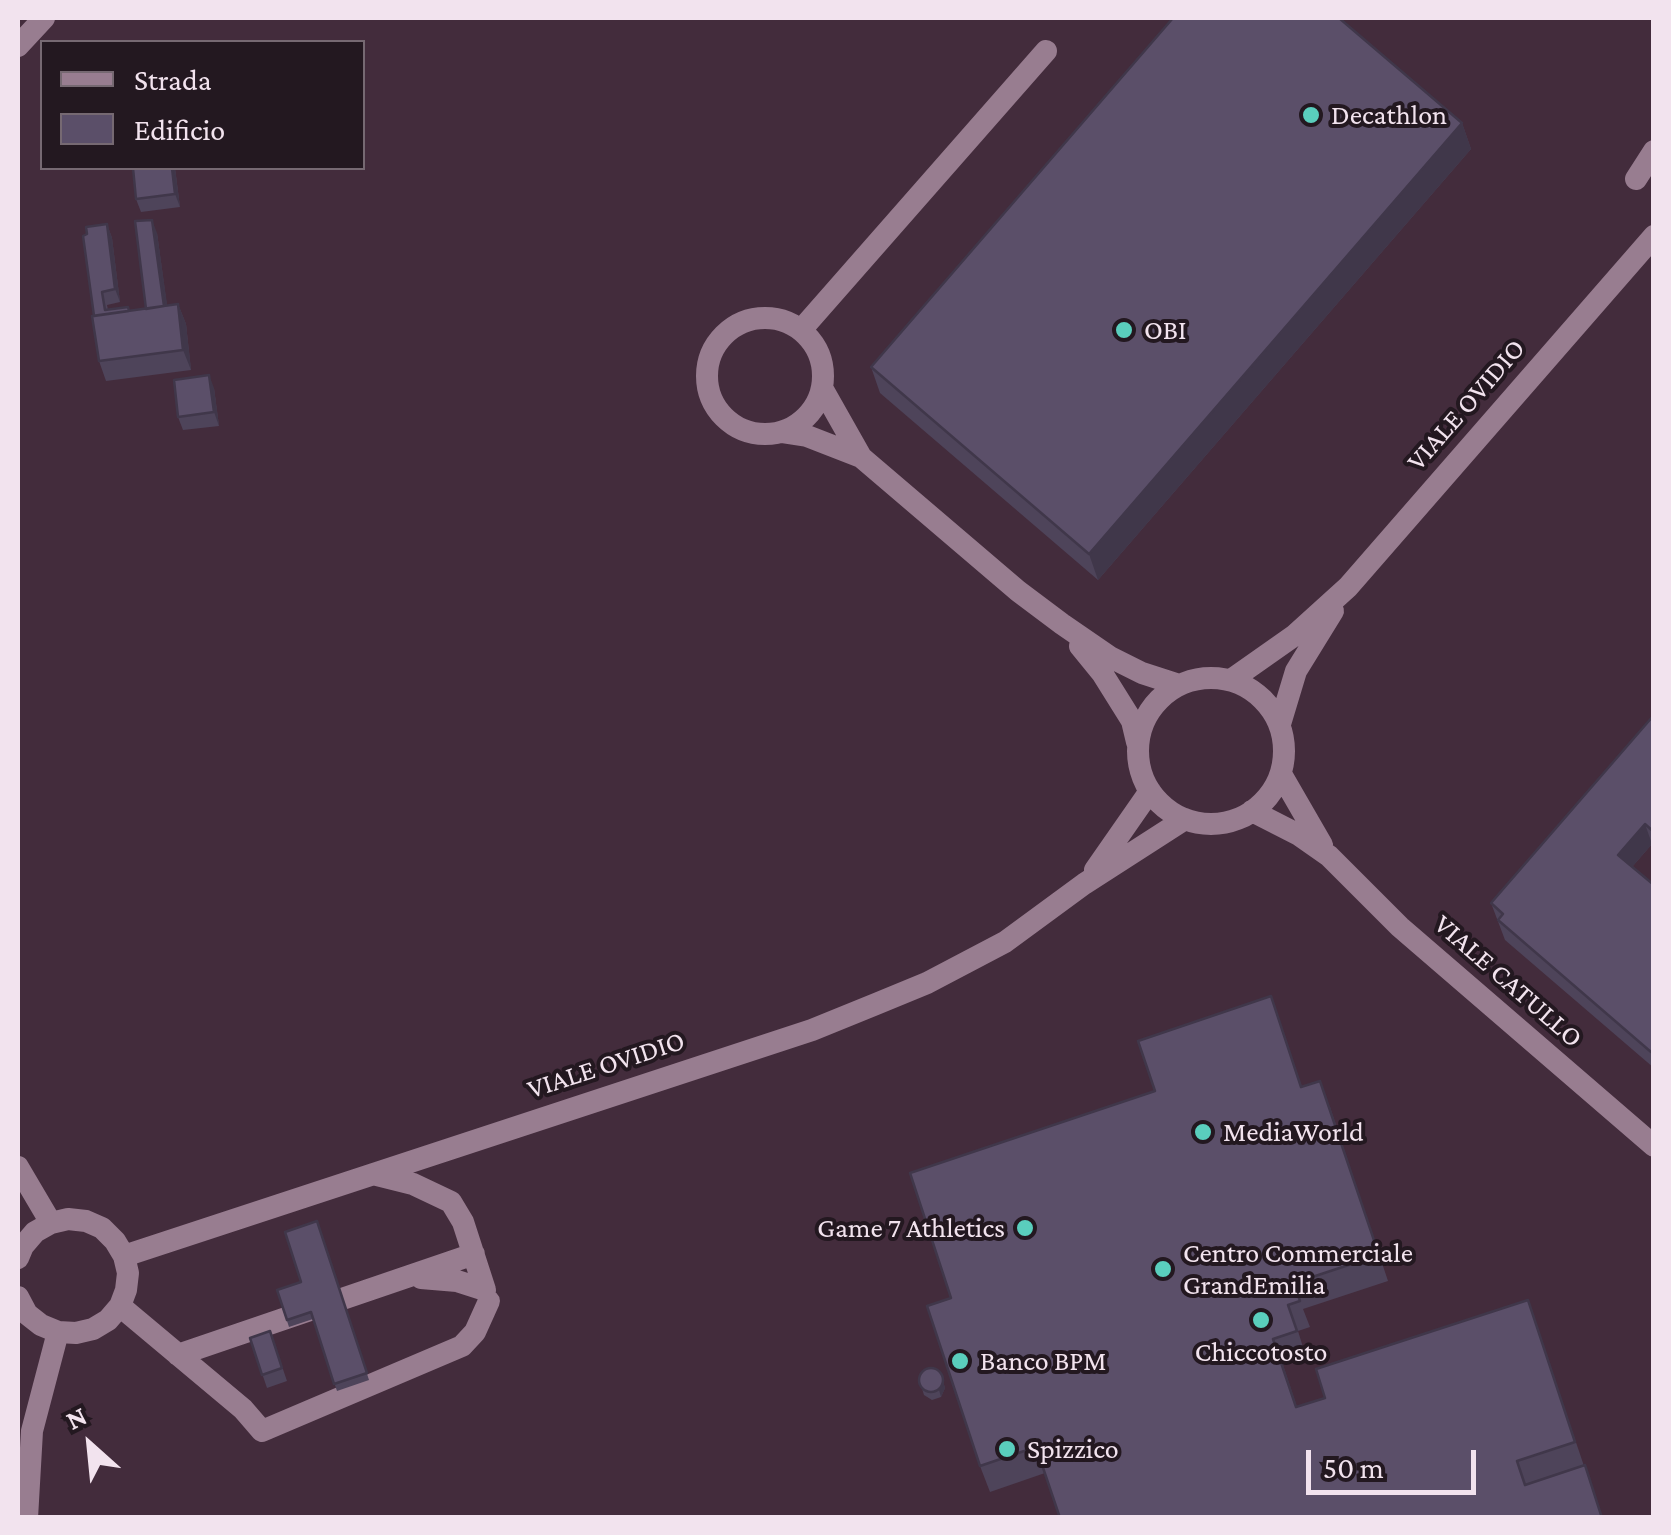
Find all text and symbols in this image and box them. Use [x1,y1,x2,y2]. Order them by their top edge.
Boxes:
legend [40,40,365,170]
text: Strada [134,63,212,96]
place label: Decathlon [1331,98,1447,132]
marker: Decathlon [1300,104,1322,126]
text: Edificio [134,113,225,146]
place label: OBI [1144,313,1187,347]
marker: OBI [1113,319,1135,341]
street label: VIALE OVIDIO [1400,332,1532,478]
street label: VIALE CATULLO [1427,907,1589,1055]
street label: VIALE OVIDIO [523,1024,689,1106]
place label: MediaWorld [1223,1115,1364,1149]
marker: MediaWorld [1192,1121,1214,1143]
place label: Game 7 Athletics [817,1211,1005,1245]
marker: Game 7 Athletics [1014,1217,1036,1239]
place label: Centro Commerciale GrandEmilia [1183,1236,1413,1302]
marker: Centro Commerciale GrandEmilia [1152,1258,1174,1280]
marker: Chiccotosto [1250,1309,1272,1331]
place label: Chiccotosto [1195,1335,1327,1369]
place label: Banco BPM [980,1344,1107,1378]
marker: Banco BPM [949,1350,971,1372]
north arrow [40,1395,140,1495]
text: N [61,1400,92,1436]
scale bar [1311,1430,1481,1492]
place label: Spizzico [1027,1432,1119,1466]
marker: Spizzico [996,1438,1018,1460]
text: 50 m [1323,1451,1384,1484]

